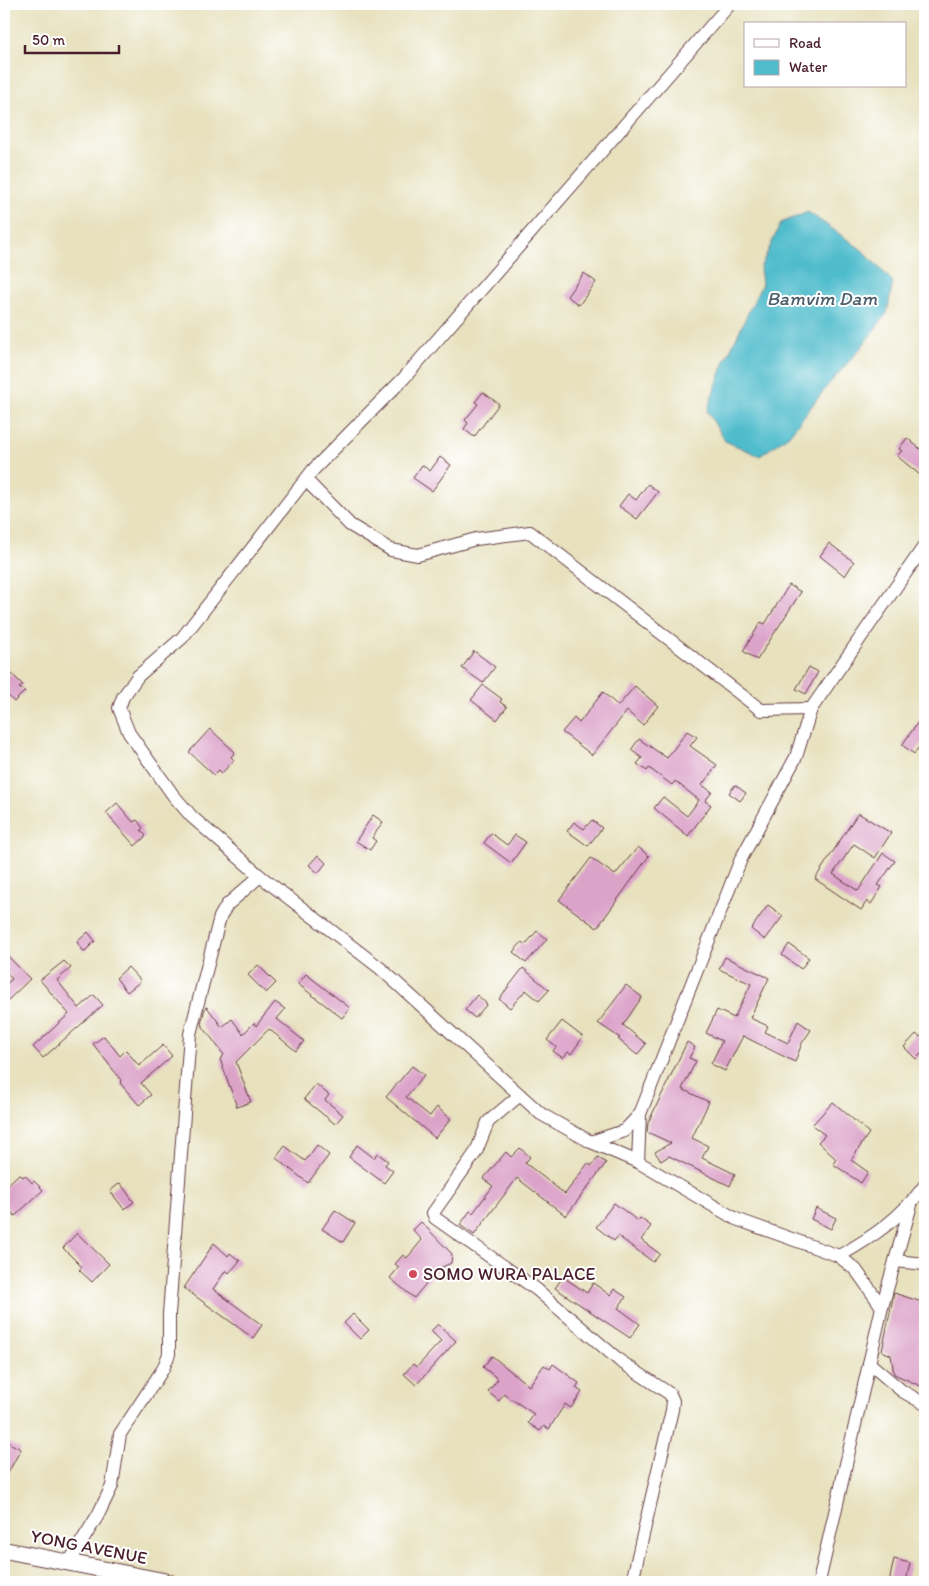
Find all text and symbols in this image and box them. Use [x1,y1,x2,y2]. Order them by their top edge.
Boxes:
scale bar [25,22,119,54]
legend [744,22,906,88]
text: 50 m [32,31,65,49]
text: Road [789,34,822,52]
text: Water [789,58,828,76]
water label: Bamvim Dam [767,287,877,310]
place label: SOMO WURA PALACE [423,1263,595,1285]
marker: SOMO WURA PALACE [407,1268,419,1280]
street label: YONG AVENUE [29,1525,149,1569]

